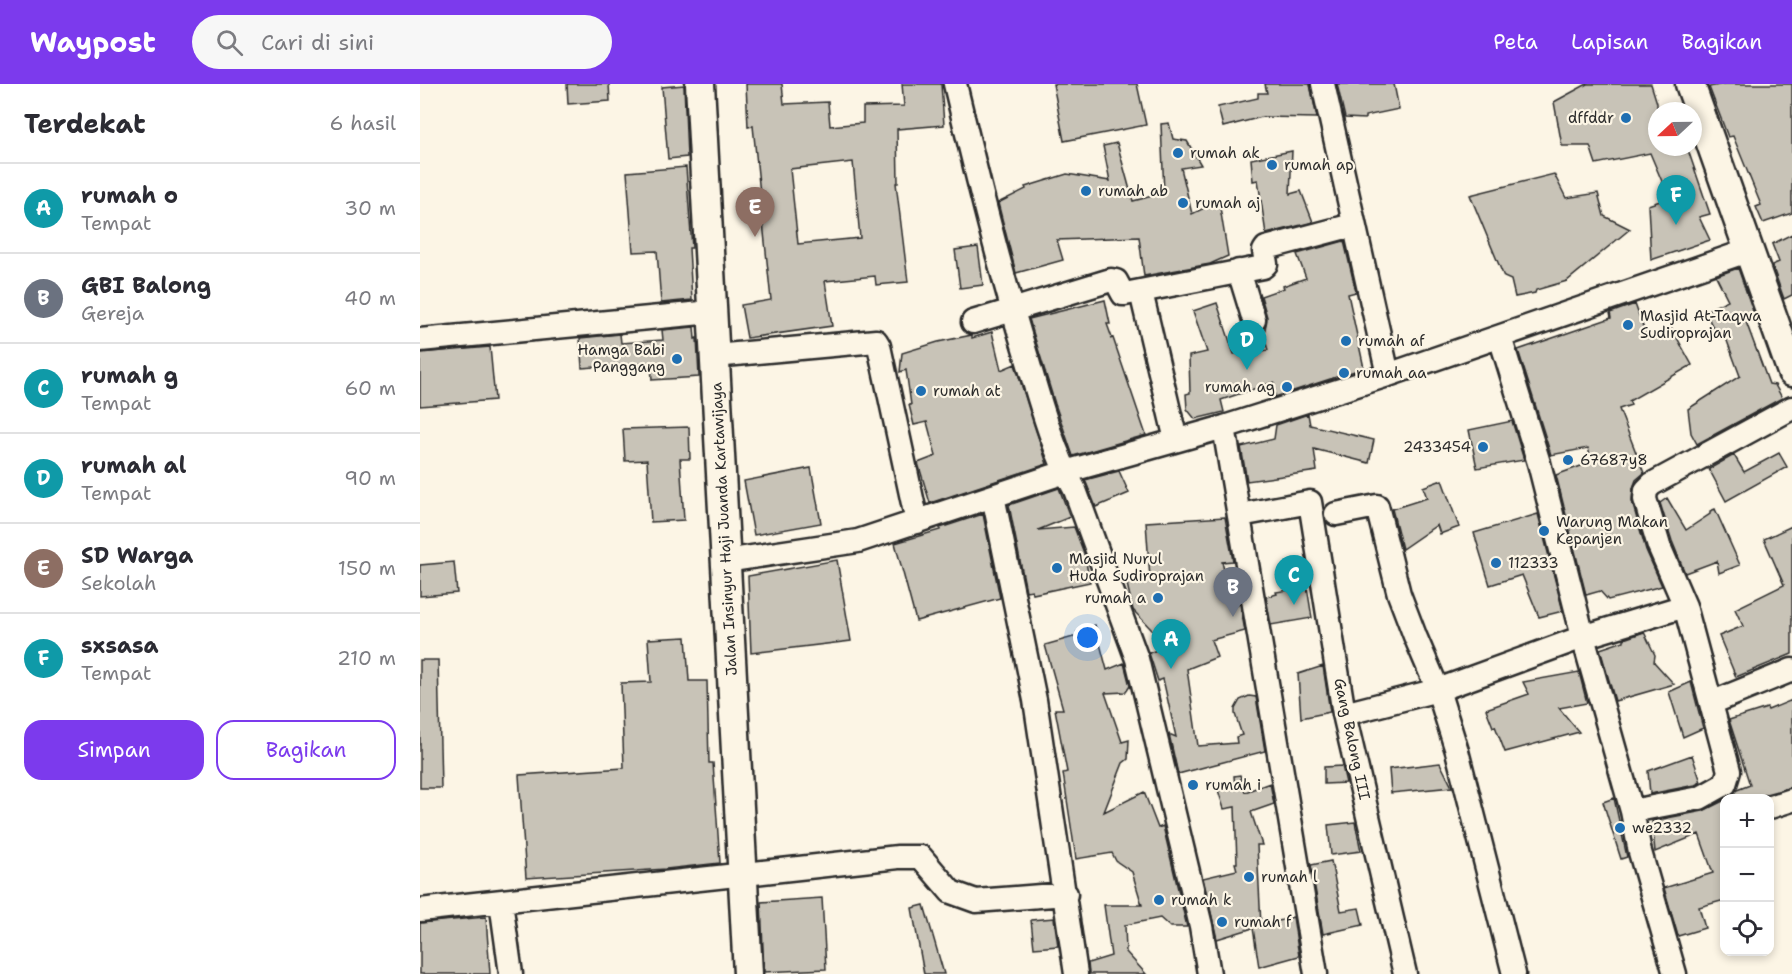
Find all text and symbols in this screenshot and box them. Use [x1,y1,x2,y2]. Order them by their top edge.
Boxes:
search box [192,15,612,69]
text: Waypost [30,23,156,61]
icon: search [213,26,246,59]
text: Cari di sini [261,28,374,57]
text: Peta [1493,28,1538,56]
text: Lapisan [1571,28,1648,56]
text: Bagikan [1681,28,1762,56]
north arrow [1648,102,1702,156]
text: Terdekat [24,106,146,141]
place label: dffddr [1568,108,1614,128]
text: 6 hasil [330,110,396,136]
marker: dffddr [1619,111,1633,125]
place label: rumah ak [1190,143,1260,163]
marker: rumah ak [1171,146,1185,160]
place label: rumah ap [1284,155,1354,175]
marker: rumah ap [1265,158,1279,172]
pin: F [1656,176,1696,225]
text: rumah o [81,181,178,210]
place label: rumah ab [1098,181,1168,201]
marker: rumah ab [1079,184,1093,198]
pin: E [736,188,774,237]
place label: rumah aj [1195,193,1260,213]
text: A [36,195,51,221]
text: 30 m [344,195,396,221]
marker: rumah aj [1176,196,1190,210]
text: Tempat [81,210,151,236]
text: GBI Balong [81,271,211,300]
text: B [37,285,50,311]
text: 40 m [344,285,396,311]
text: Gereja [81,300,144,326]
place label: Masjid At-Taqwa Sudiroprajan [1640,306,1762,343]
marker: Masjid At-Taqwa Sudiroprajan [1621,318,1635,332]
pin: D [1228,320,1266,370]
place label: rumah af [1358,331,1425,351]
marker: rumah af [1339,334,1353,348]
place label: Hamga Babi Panggang [578,340,665,377]
marker: Hamga Babi Panggang [670,352,684,366]
text: rumah g [81,361,178,390]
place label: rumah aa [1356,363,1427,383]
marker: rumah aa [1337,366,1351,380]
text: C [37,375,50,401]
text: 60 m [344,375,396,401]
place label: rumah ag [1205,377,1275,397]
marker: rumah ag [1280,380,1294,394]
street label: Jalan Insinyur Haji Juanda Kartawijaya [706,381,742,676]
place label: rumah at [933,381,1001,401]
marker: rumah at [914,384,928,398]
text: Tempat [81,390,151,416]
place label: 2433454 [1403,437,1471,457]
marker: 2433454 [1476,440,1490,454]
place label: 67687y8 [1580,450,1648,470]
text: rumah al [81,451,186,480]
marker: 67687y8 [1561,453,1575,467]
text: D [36,465,51,491]
text: 90 m [344,465,396,491]
text: Tempat [81,480,151,506]
place label: Warung Makan Kepanjen [1556,512,1668,549]
marker: Warung Makan Kepanjen [1537,524,1551,538]
text: SD Warga [81,541,193,570]
place label: Masjid Nurul Huda Sudiroprajan [1069,549,1204,586]
place label: 112333 [1508,553,1559,573]
text: E [37,555,50,581]
text: 150 m [338,555,396,581]
pin: C [1274,556,1314,605]
marker: 112333 [1489,556,1503,570]
marker: Masjid Nurul Huda Sudiroprajan [1050,561,1064,575]
pin: B [1214,568,1252,617]
text: Sekolah [81,570,156,596]
place label: rumah a [1085,588,1147,608]
marker: rumah a [1151,591,1165,605]
pin: A [1152,620,1191,669]
your location [1073,623,1102,652]
text: sxsasa [81,631,159,660]
text: F [38,645,49,671]
text: 210 m [337,645,396,671]
text: Tempat [81,660,151,686]
street label: Gang Balong III [1329,676,1375,802]
button: Simpan [24,720,204,780]
button: Bagikan [216,720,396,780]
place label: rumah i [1205,775,1261,795]
marker: rumah i [1186,778,1200,792]
map controls [1720,794,1774,956]
button: + [1720,794,1774,848]
place label: we2332 [1632,818,1692,838]
marker: we2332 [1613,821,1627,835]
button: − [1720,848,1774,902]
place label: rumah l [1261,867,1318,887]
marker: rumah l [1242,870,1256,884]
place label: rumah k [1171,890,1232,910]
marker: rumah k [1152,893,1166,907]
button: locate [1720,902,1774,956]
place label: rumah f [1234,912,1292,932]
marker: rumah f [1215,915,1229,929]

